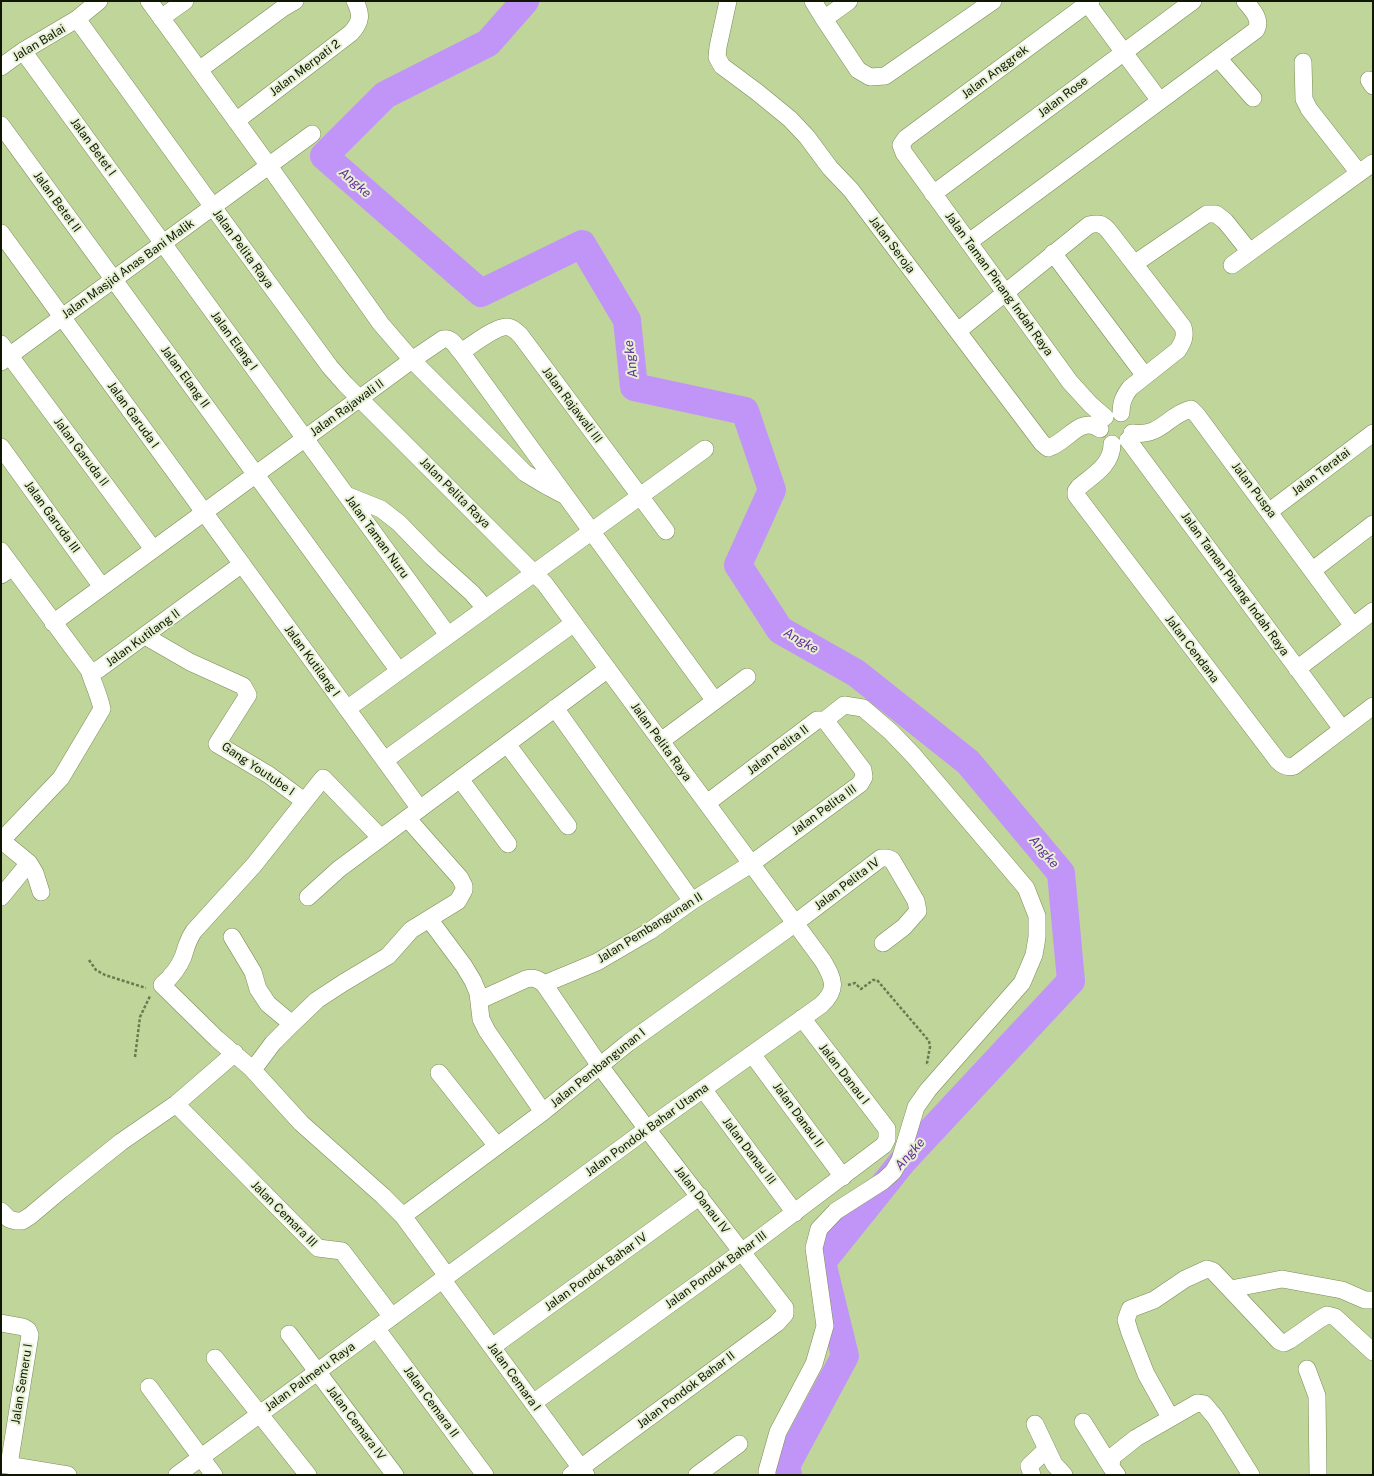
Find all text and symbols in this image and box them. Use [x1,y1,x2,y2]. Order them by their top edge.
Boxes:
street label: Jalan Balai [10,22,68,64]
street label: Jalan Merpati 2 [267,37,343,99]
street label: Jalan Anggrek [959,42,1031,102]
street label: Jalan Rose [1035,74,1091,120]
street label: Jalan Betet I [67,115,119,179]
water label: Angke [336,165,374,201]
street label: Jalan Betet II [30,169,84,235]
street label: Jalan Pelita Raya [210,207,276,291]
street label: Jalan Taman Pinang Indah Raya [942,209,1056,359]
street label: Jalan Seroja [866,214,918,276]
street label: Jalan Masjid Anas Bani Malik [59,216,197,322]
street label: Jalan Elang I [208,309,260,373]
water label: Angke [621,339,641,379]
street label: Jalan Elang II [158,343,212,411]
street label: Jalan Rajawali III [539,364,605,446]
street label: Jalan Rajawali II [307,376,387,440]
street label: Jalan Garuda I [104,379,162,451]
street label: Jalan Garuda II [51,415,111,489]
street label: Jalan Teratai [1289,445,1353,499]
street label: Jalan Pelita Raya [417,455,493,531]
street label: Jalan Puspa [1228,459,1280,521]
street label: Jalan Garuda III [21,478,83,556]
street label: Jalan Taman Nuru [342,493,412,581]
street label: Jalan Taman Pinang Indah Raya [1178,509,1292,659]
street label: Jalan Kutilang II [103,606,183,670]
street label: Jalan Cendana [1162,612,1222,686]
street label: Jalan Kutilang I [281,622,343,700]
water label: Angke [781,625,821,657]
street label: Jalan Pelita Raya [628,700,694,784]
street label: Jalan Pelita II [744,722,812,778]
street label: Gang Youtube I [219,739,297,799]
street label: Jalan Pelita III [789,782,859,838]
water label: Angke [1026,833,1062,871]
street label: Jalan Pelita IV [812,855,882,913]
street label: Jalan Pembangunan II [595,890,705,966]
street label: Jalan Pembangunan I [548,1025,648,1111]
street label: Jalan Danau I [816,1041,872,1107]
street label: Jalan Pondok Bahar Utama [583,1080,711,1180]
street label: Jalan Danau II [770,1080,826,1150]
street label: Jalan Danau III [719,1115,779,1187]
water label: Angke [892,1135,928,1173]
street label: Jalan Danau IV [671,1164,733,1236]
street label: Jalan Cemara III [248,1178,320,1250]
street label: Jalan Pondok Bahar III [662,1228,770,1312]
street label: Jalan Pondok Bahar IV [542,1230,650,1314]
street label: Jalan Palmeru Raya [262,1339,358,1415]
street label: Jalan Cemara I [484,1340,544,1414]
street label: Jalan Semeru I [9,1343,35,1425]
street label: Jalan Pondok Bahar II [634,1348,738,1432]
street label: Jalan Cemara II [400,1364,462,1440]
street label: Jalan Cemara IV [324,1383,388,1463]

